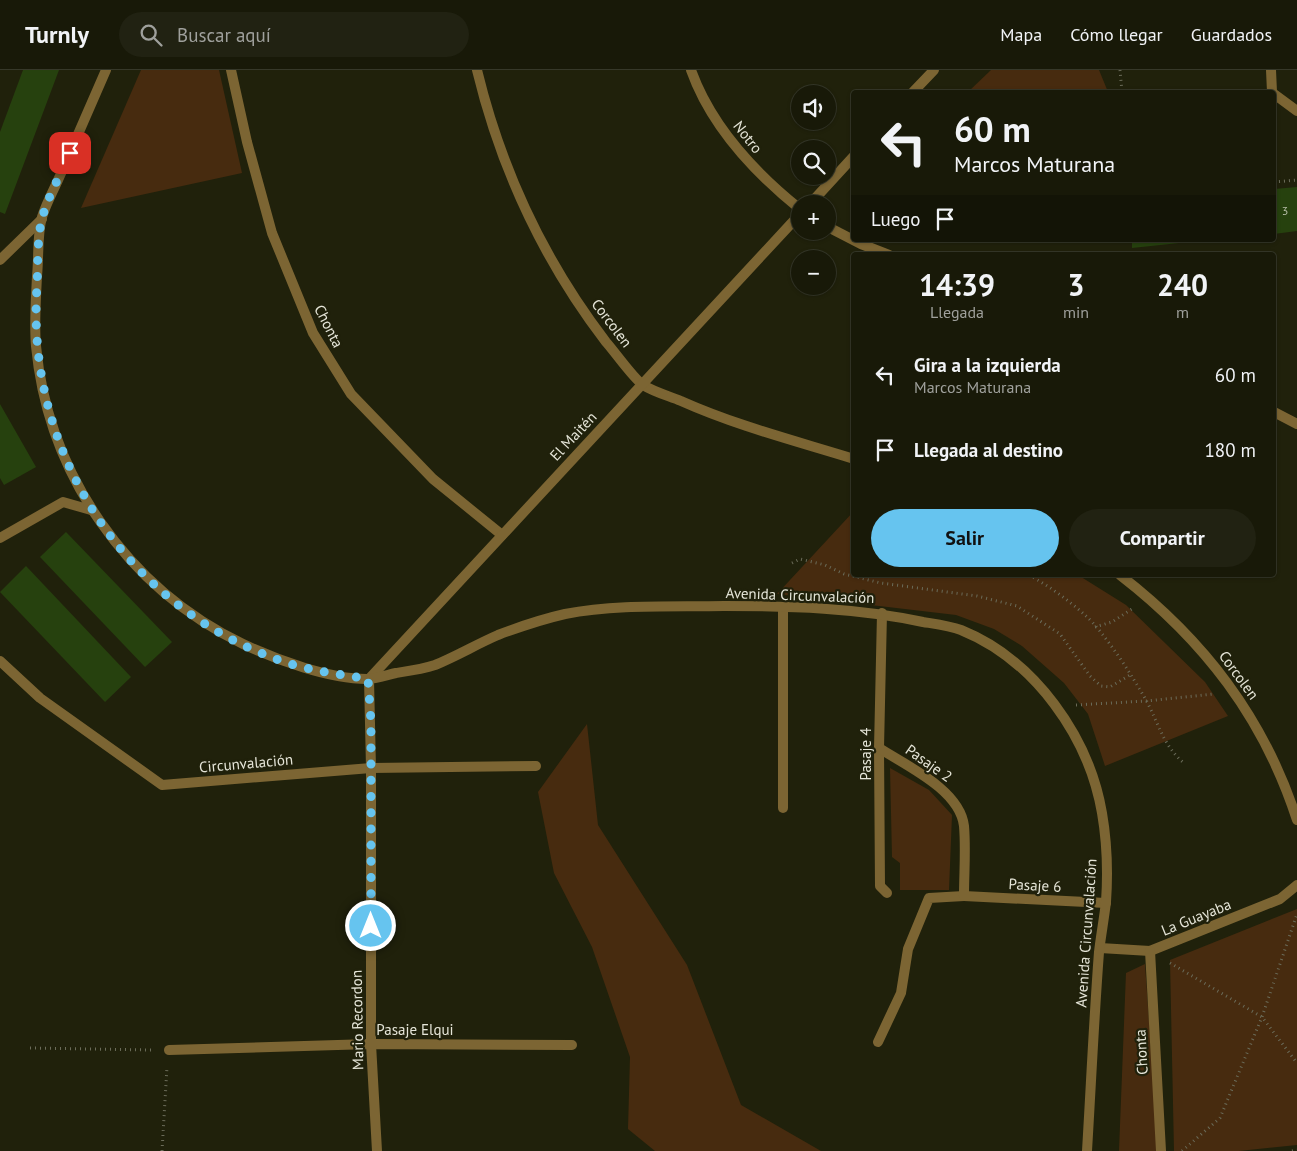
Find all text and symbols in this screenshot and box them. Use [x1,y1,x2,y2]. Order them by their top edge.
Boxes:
search box [119,12,469,57]
text: Turnly [25,19,89,50]
icon: search [137,21,165,49]
text: Buscar aquí [177,23,271,47]
text: Mapa [1000,23,1042,46]
text: Cómo llegar [1070,23,1163,46]
text: Guardados [1191,23,1272,46]
map controls [791,85,836,295]
button: sound [791,85,836,130]
text: 60 m [954,106,1031,152]
icon: left [871,110,936,175]
street label: Notro [729,117,767,157]
pin [49,132,91,174]
icon: arrive [56,139,84,167]
button: search [791,140,836,185]
text: Marcos Maturana [954,150,1115,178]
button: + [791,195,836,240]
house number: 3 [1282,203,1288,218]
icon: arrive [931,205,959,233]
text: Luego [871,207,921,231]
button: − [791,250,836,295]
text: 14:39 [919,265,995,304]
text: 3 [1068,265,1085,304]
text: 240 [1157,265,1208,304]
street label: Corcolen [588,295,636,351]
street label: Chonta [310,301,348,351]
text: Llegada [930,302,984,322]
text: min [1063,302,1089,322]
text: m [1176,302,1189,322]
text: Gira a la izquierda [914,353,1061,377]
icon: left [871,361,899,389]
text: 60 m [1215,363,1256,387]
text: Marcos Maturana [914,377,1031,397]
street label: El Maitén [545,407,601,465]
icon: arrive [871,436,899,464]
text: Llegada al destino [914,438,1063,462]
text: 180 m [1204,438,1256,462]
button: Salir [871,509,1059,567]
button: Compartir [1069,509,1256,567]
street label: Avenida Circunvalación [725,583,875,607]
street label: Corcolen [1215,647,1263,703]
street label: Pasaje 4 [856,728,875,780]
street label: Pasaje 2 [902,740,956,786]
street label: Circunvalación [198,749,294,777]
street label: Avenida Circunvalación [1071,858,1101,1008]
street label: Pasaje 6 [1008,874,1062,896]
street label: La Guayaba [1158,894,1234,940]
position arrow [344,899,396,951]
street label: Mario Recordon [347,970,367,1070]
street label: Pasaje Elqui [376,1020,454,1039]
street label: Chonta [1130,1029,1152,1075]

